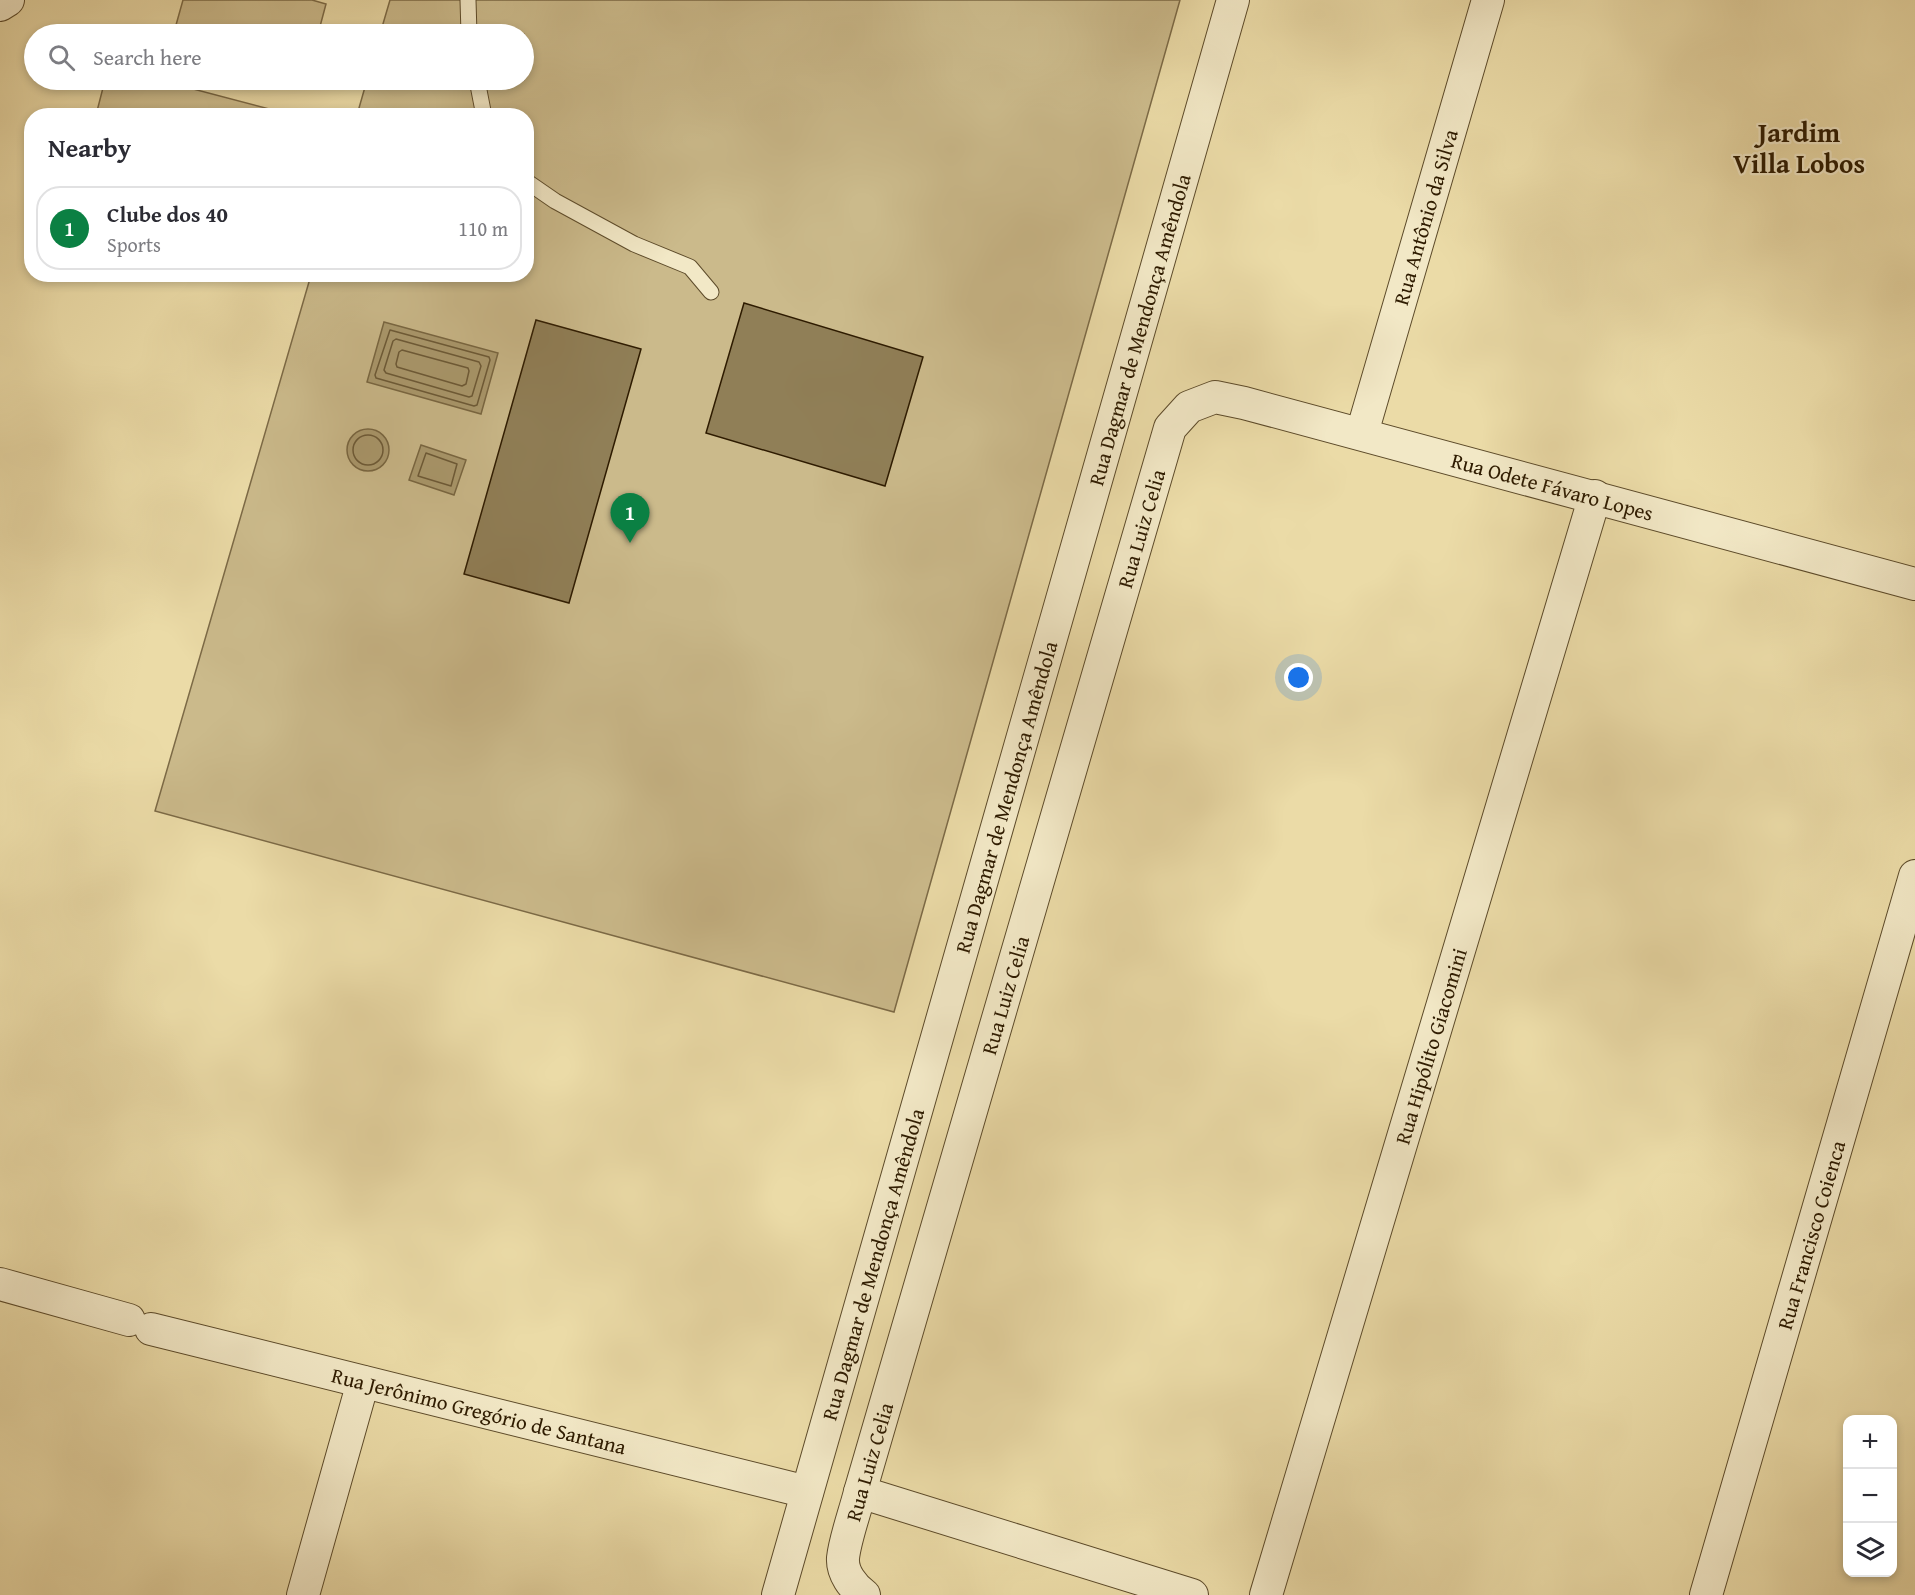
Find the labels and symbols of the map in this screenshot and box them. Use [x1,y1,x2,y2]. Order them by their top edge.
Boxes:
district label: Jardim Villa Lobos [1733,112,1865,183]
street label: Rua Antônio da Silva [1385,125,1465,308]
street label: Rua Dagmar de Mendonça Amêndola [1080,170,1198,489]
street label: Rua Odete Fávaro Lopes [1448,444,1657,528]
street label: Rua Luiz Celia [1109,465,1173,592]
pin: 1 [610,494,650,543]
street label: Rua Dagmar de Mendonça Amêndola [946,637,1065,956]
your location [1284,663,1313,692]
street label: Rua Luiz Celia [973,932,1037,1058]
street label: Rua Hipólito Giacomini [1386,944,1474,1148]
street label: Rua Dagmar de Mendonça Amêndola [813,1105,932,1424]
street label: Rua Francisco Coienca [1768,1137,1853,1333]
street label: Rua Jerônimo Gregório de Santana [328,1359,630,1462]
street label: Rua Luiz Celia [837,1399,901,1525]

